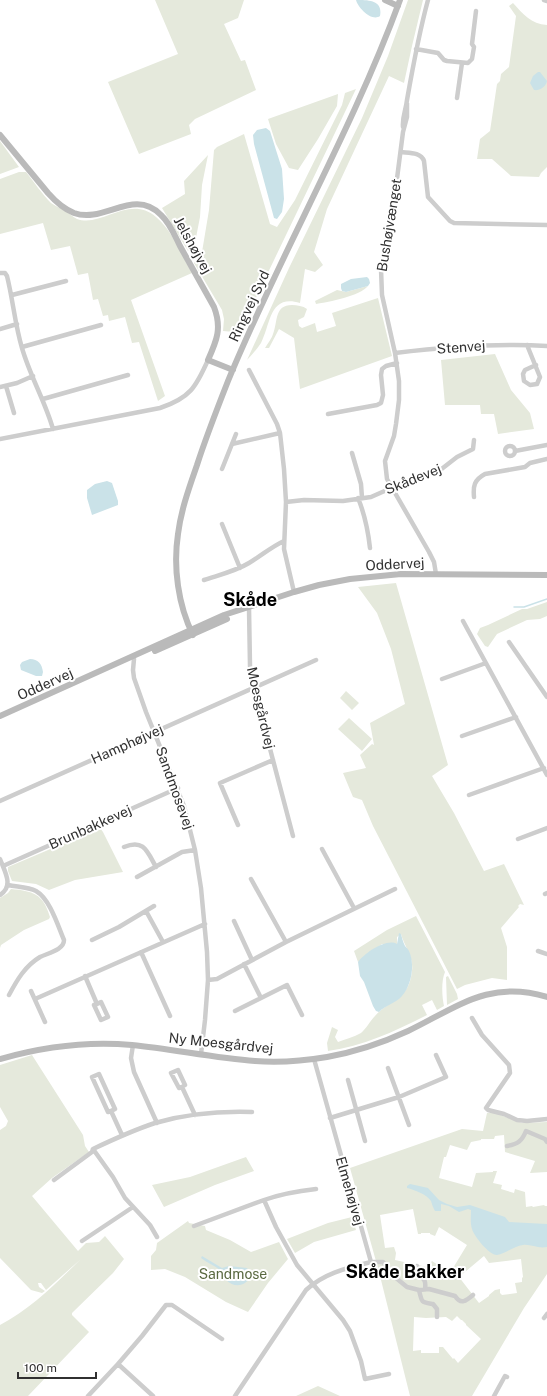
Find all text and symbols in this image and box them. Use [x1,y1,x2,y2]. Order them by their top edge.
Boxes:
street label: Bushøjvænget [374,177,404,273]
street label: Jelshøjvej [171,214,215,276]
street label: Ringvej Syd [226,268,272,344]
street label: Stenvej [436,337,486,357]
street label: Skådevej [382,460,444,498]
street label: Oddervej [365,554,425,574]
district label: Skåde [223,589,277,610]
street label: Oddervej [15,665,75,703]
street label: Moesgårdvej [244,665,278,751]
street label: Hamphøjvej [88,721,166,767]
street label: Sandmosevej [153,744,197,832]
street label: Brunbakkevej [46,802,134,852]
street label: Ny Moesgårdvej [168,1030,274,1056]
street label: Elmehøjvej [332,1155,368,1227]
district label: Skåde Bakker [346,1261,465,1282]
park label: Sandmose [199,1266,267,1282]
scale bar [18,1354,96,1380]
text: 100 m [24,1361,57,1375]

